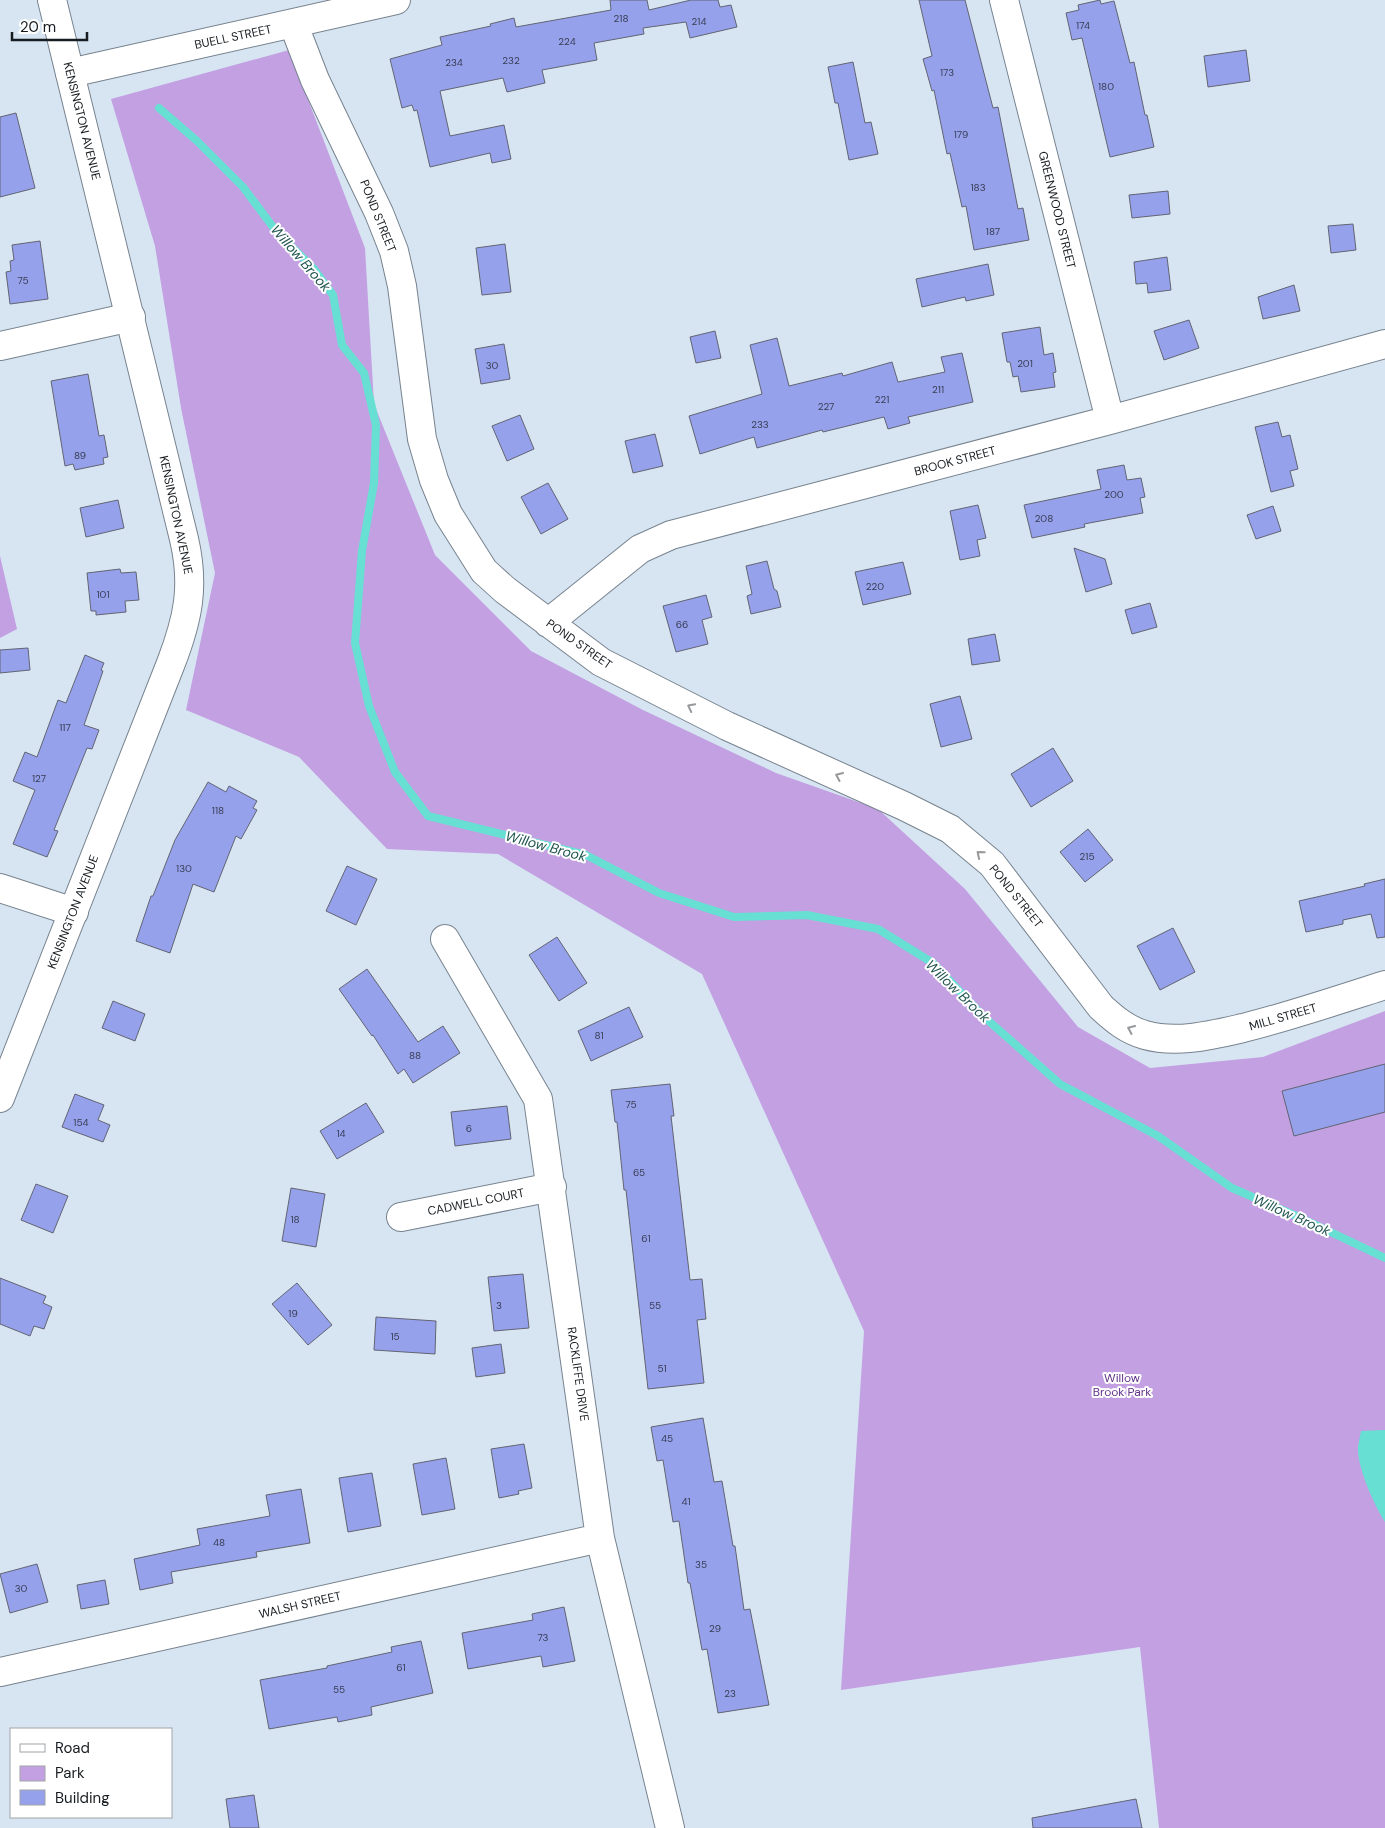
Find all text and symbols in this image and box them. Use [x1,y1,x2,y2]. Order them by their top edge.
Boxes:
scale bar [12,10,88,42]
house number: 218 [614,12,628,25]
house number: 214 [692,15,706,28]
text: 20 m [20,17,56,37]
house number: 174 [1076,19,1090,32]
street label: BUELL STREET [193,21,273,53]
house number: 224 [558,35,576,48]
house number: 232 [502,54,520,67]
house number: 234 [445,56,463,69]
street label: KENSINGTON AVENUE [60,60,104,182]
house number: 173 [940,66,954,79]
house number: 180 [1098,80,1114,93]
house number: 179 [954,128,968,141]
street label: GREENWOOD STREET [1035,150,1079,271]
street label: POND STREET [356,177,400,255]
house number: 183 [970,181,986,194]
water label: Willow Brook [267,221,336,296]
house number: 187 [986,225,1000,238]
house number: 75 [17,274,29,287]
house number: 201 [1017,357,1033,370]
house number: 30 [486,359,499,372]
house number: 211 [932,383,944,396]
house number: 221 [875,393,889,406]
house number: 227 [818,400,834,413]
house number: 233 [751,418,769,431]
street label: BROOK STREET [912,442,998,480]
house number: 89 [74,449,86,462]
street label: KENSINGTON AVENUE [156,454,196,576]
house number: 200 [1104,488,1124,501]
house number: 208 [1035,512,1053,525]
house number: 220 [866,580,884,593]
house number: 101 [96,588,110,601]
street label: POND STREET [543,615,615,673]
house number: 66 [676,618,688,631]
one-way arrow [687,703,696,713]
house number: 117 [59,721,71,734]
house number: 127 [32,772,46,785]
one-way arrow [835,772,844,782]
house number: 118 [212,804,224,817]
water label: Willow Brook [504,827,589,866]
house number: 215 [1080,850,1094,863]
one-way arrow [977,852,986,860]
street label: KENSINGTON AVENUE [44,853,102,971]
street label: POND STREET [986,861,1047,931]
house number: 130 [176,862,192,875]
water label: Willow Brook [922,956,995,1027]
street label: MILL STREET [1247,1000,1319,1034]
one-way arrow [1127,1024,1136,1035]
house number: 81 [595,1029,604,1042]
house number: 88 [409,1049,421,1062]
house number: 75 [625,1098,637,1111]
house number: 154 [73,1116,89,1129]
house number: 6 [466,1122,472,1135]
house number: 14 [336,1127,346,1140]
house number: 65 [633,1166,645,1179]
street label: CADWELL COURT [426,1185,526,1219]
water label: Willow Brook [1250,1190,1334,1240]
house number: 18 [290,1213,300,1226]
house number: 61 [641,1232,651,1245]
house number: 3 [496,1299,502,1312]
house number: 55 [649,1299,661,1312]
house number: 19 [288,1307,298,1320]
street label: RACKLIFFE DRIVE [563,1326,593,1422]
house number: 15 [390,1330,400,1343]
house number: 51 [657,1362,667,1375]
park label: Willow Brook Park [1093,1370,1151,1400]
house number: 45 [661,1432,673,1445]
house number: 41 [681,1495,691,1508]
house number: 48 [213,1536,225,1549]
house number: 35 [695,1558,707,1571]
house number: 30 [15,1582,28,1595]
street label: WALSH STREET [257,1588,343,1622]
house number: 29 [709,1622,721,1635]
house number: 73 [538,1631,549,1644]
house number: 61 [396,1661,406,1674]
house number: 55 [333,1683,345,1696]
house number: 23 [724,1687,736,1700]
legend [10,1728,172,1818]
text: Road [55,1738,90,1758]
text: Park [55,1763,85,1783]
text: Building [55,1788,110,1808]

